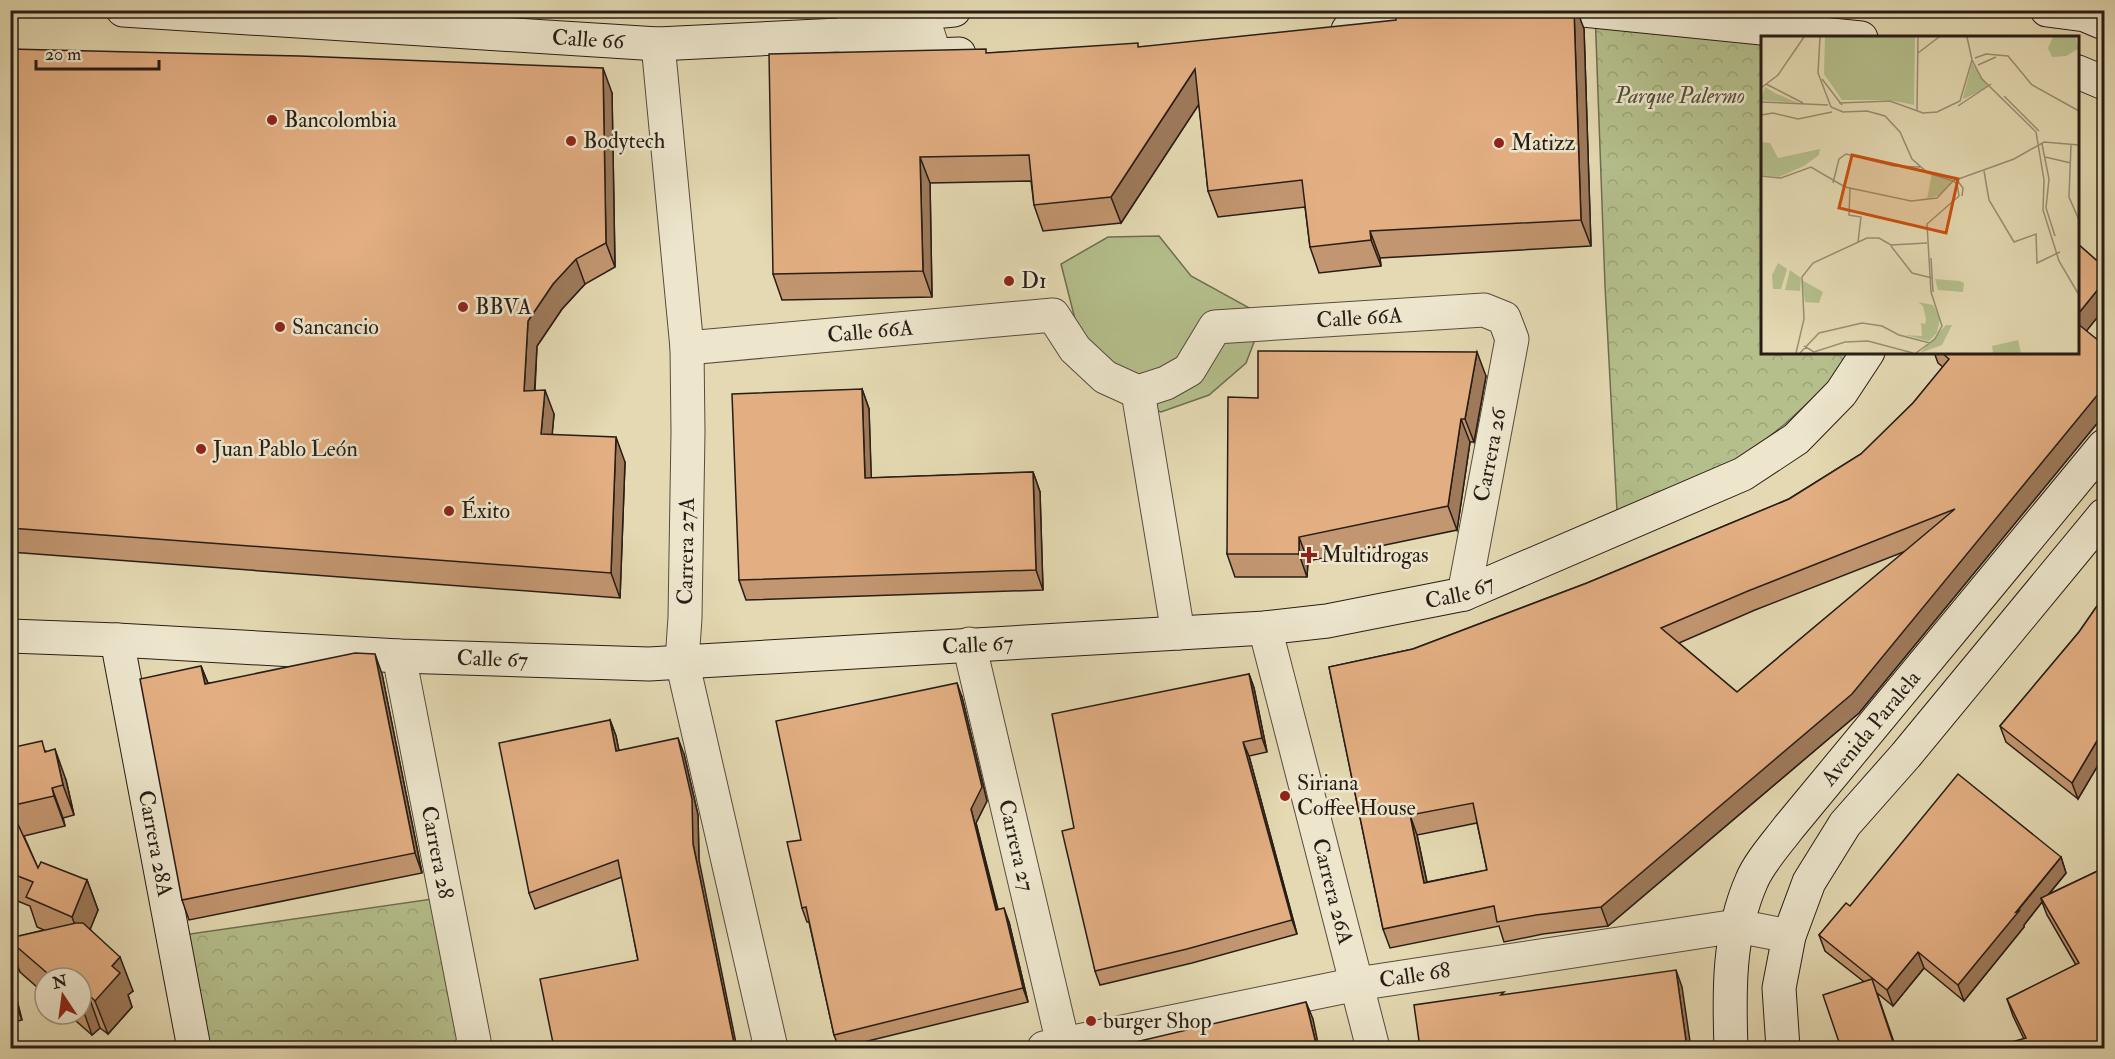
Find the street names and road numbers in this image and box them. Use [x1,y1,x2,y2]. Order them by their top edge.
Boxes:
street label: Calle 66 [551,23,627,56]
street label: Calle 66A [1315,301,1403,335]
street label: Calle 66A [826,314,915,349]
street label: Carrera 26 [1467,404,1513,504]
street label: Carrera 27A [671,497,701,605]
street label: Calle 67 [1423,569,1499,615]
street label: Calle 67 [941,629,1014,661]
street label: Calle 67 [456,644,529,674]
street label: Avenida Paralela [1814,664,1927,792]
street label: Carrera 28A [132,788,179,899]
street label: Carrera 27 [992,797,1041,894]
street label: Carrera 28 [415,804,460,901]
street label: Carrera 26A [1306,835,1360,948]
street label: Calle 68 [1377,956,1452,994]

